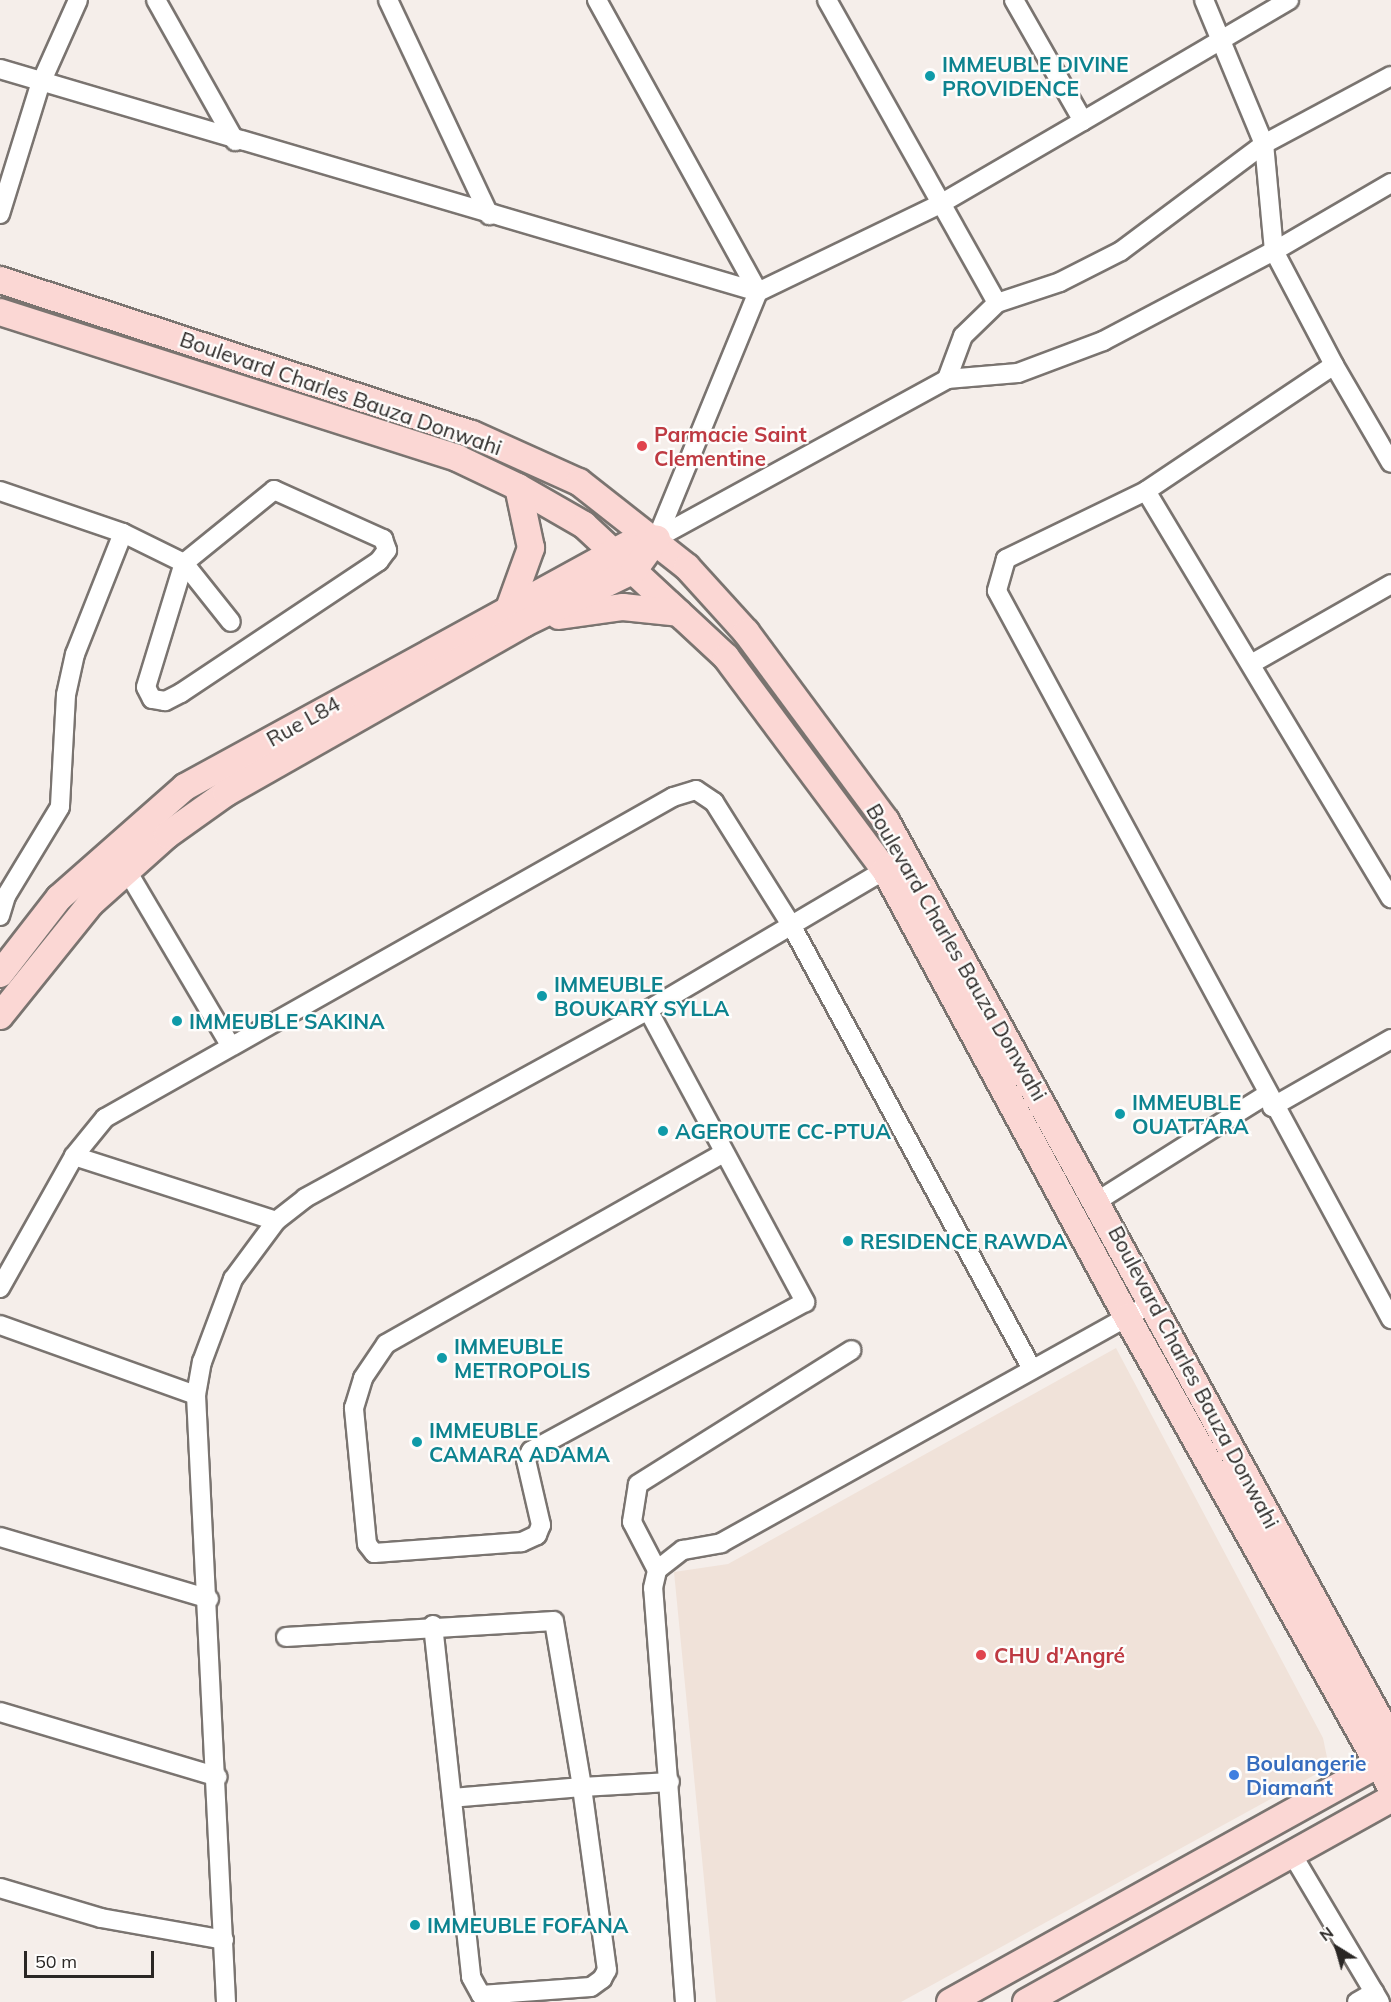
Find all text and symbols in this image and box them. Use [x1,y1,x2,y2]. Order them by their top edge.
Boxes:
place label: IMMEUBLE DIVINE PROVIDENCE [942,51,1128,101]
marker: IMMEUBLE DIVINE PROVIDENCE [923,69,937,83]
street label: Boulevard Charles Bauza Donwahi [177,326,505,460]
place label: Parmacie Saint Clementine [654,421,807,471]
marker: Parmacie Saint Clementine [635,439,649,453]
street label: Rue L84 [262,691,344,751]
street label: Boulevard Charles Bauza Donwahi [861,799,1053,1105]
place label: IMMEUBLE BOUKARY SYLLA [554,971,729,1021]
marker: IMMEUBLE BOUKARY SYLLA [535,989,549,1003]
place label: IMMEUBLE SAKINA [189,1008,385,1034]
marker: IMMEUBLE SAKINA [170,1014,184,1028]
place label: IMMEUBLE OUATTARA [1132,1089,1249,1139]
marker: IMMEUBLE OUATTARA [1113,1107,1127,1121]
place label: AGEROUTE CC-PTUA [675,1118,891,1144]
marker: AGEROUTE CC-PTUA [656,1124,670,1138]
street label: Boulevard Charles Bauza Donwahi [1103,1222,1285,1532]
place label: RESIDENCE RAWDA [860,1228,1067,1254]
marker: RESIDENCE RAWDA [841,1234,855,1248]
place label: IMMEUBLE METROPOLIS [454,1333,590,1383]
marker: IMMEUBLE METROPOLIS [435,1351,449,1365]
place label: IMMEUBLE CAMARA ADAMA [429,1417,610,1467]
marker: IMMEUBLE CAMARA ADAMA [410,1435,424,1449]
place label: CHU d'Angré [994,1642,1125,1668]
marker: CHU d'Angré [972,1646,990,1664]
place label: Boulangerie Diamant [1246,1750,1366,1800]
marker: Boulangerie Diamant [1227,1768,1241,1782]
place label: IMMEUBLE FOFANA [427,1912,629,1938]
marker: IMMEUBLE FOFANA [408,1918,422,1932]
north arrow [1307,1918,1367,1978]
text: N [1315,1922,1337,1945]
scale bar [27,1939,158,1977]
text: 50 m [35,1950,77,1973]

